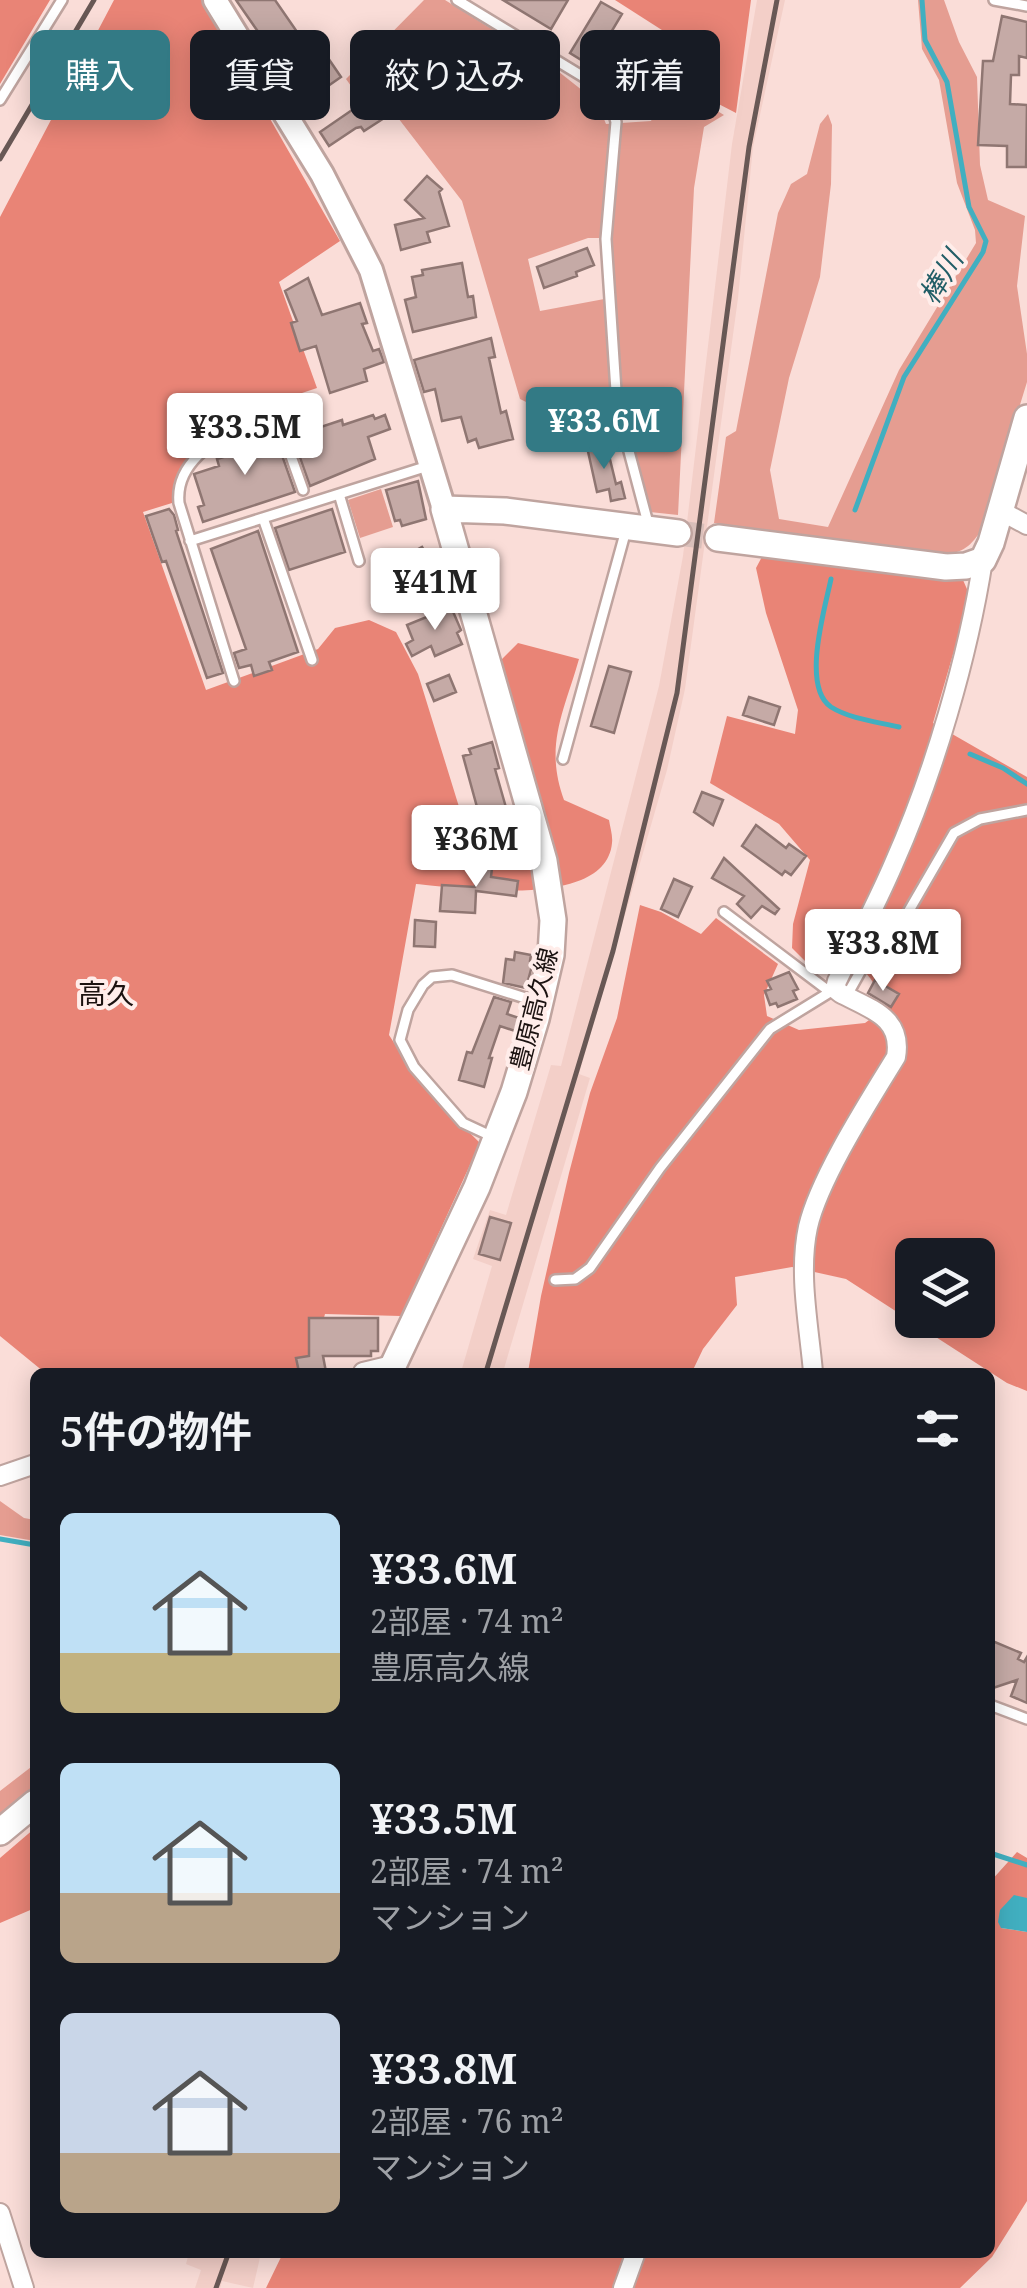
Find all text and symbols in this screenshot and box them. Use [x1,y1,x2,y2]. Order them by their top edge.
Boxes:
chip: 購入 [30,30,170,120]
chip: 賃貸 [190,30,330,120]
chip: 絞り込み [350,30,560,120]
chip: 新着 [580,30,720,120]
water label: 棒川 [909,240,972,310]
pin: ¥33.6M [523,387,685,472]
pin: ¥33.5M [164,393,326,478]
text: ¥33.6M [548,398,660,441]
text: ¥33.5M [189,404,301,447]
pin: ¥41M [376,548,494,633]
text: ¥41M [393,559,477,602]
pin: ¥36M [417,805,535,890]
text: ¥36M [434,816,518,859]
pin: ¥33.8M [802,909,964,994]
text: ¥33.8M [827,920,939,963]
street label: 豊原高久線 [501,944,565,1074]
district label: 高久 [78,974,134,1012]
map controls [895,1238,995,1338]
button: layers [895,1238,995,1338]
icon: filters [910,1401,965,1456]
text: 5件の物件 [60,1402,252,1459]
text: ¥33.6M [370,1539,517,1596]
icon: home [140,1553,260,1673]
text: 2部屋 · 74 m² [370,1599,564,1642]
text: 豊原高久線 [370,1645,530,1688]
text: ¥33.5M [370,1789,517,1846]
icon: home [140,1803,260,1923]
text: 2部屋 · 74 m² [370,1849,564,1892]
text: マンション [370,1895,530,1938]
text: ¥33.8M [370,2039,517,2096]
icon: home [140,2053,260,2173]
text: 2部屋 · 76 m² [370,2099,564,2142]
text: マンション [370,2145,530,2188]

